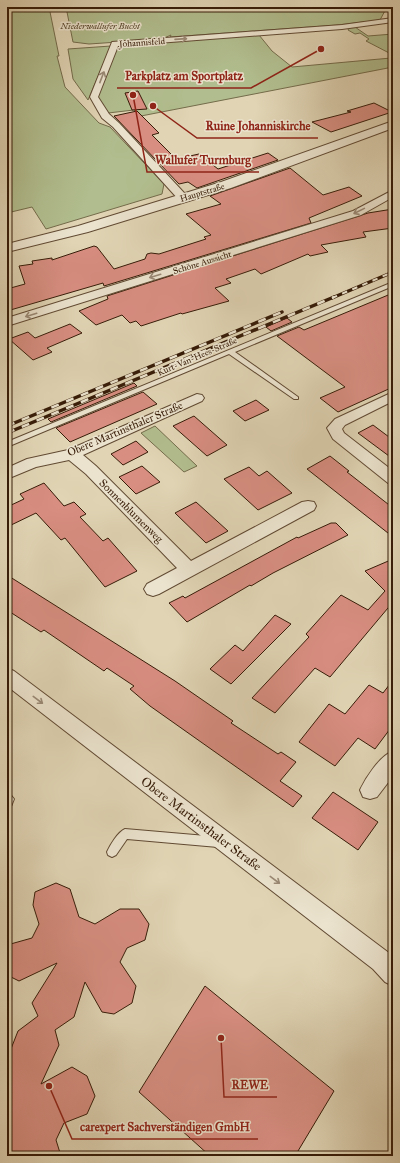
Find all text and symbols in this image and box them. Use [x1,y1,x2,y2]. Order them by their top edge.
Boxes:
park label: Niederwallufer Bucht [59,20,141,31]
street label: Johannisfeld [118,35,166,50]
one-way arrow [174,35,187,42]
callout: Parkplatz am Sportplatz [117,64,251,88]
text: Parkplatz am Sportplatz [125,69,243,84]
one-way arrow [98,71,106,83]
callout: Ruine Johanniskirche [197,114,318,138]
text: Ruine Johanniskirche [205,119,311,134]
callout: Wallufer Turmburg [147,148,259,172]
text: Wallufer Turmburg [155,153,251,168]
street label: Hauptstraße [178,180,226,204]
one-way arrow [353,208,365,215]
street label: Schöne Aussicht [171,248,233,276]
one-way arrow [149,273,162,280]
one-way arrow [24,312,37,319]
street label: Kurt-Van-Hees-Straße [156,334,239,378]
street label: Obere Martinsthaler Straße [65,399,185,459]
street label: Sonnenblumenweg [96,476,166,546]
one-way arrow [32,695,43,704]
street label: Obere Martinsthaler Straße [138,773,265,875]
one-way arrow [270,876,281,884]
callout: REWE [224,1073,277,1097]
text: REWE [232,1078,269,1092]
callout: carexpert Sachverständigen GmbH [72,1115,258,1139]
text: carexpert Sachverständigen GmbH [80,1120,251,1135]

